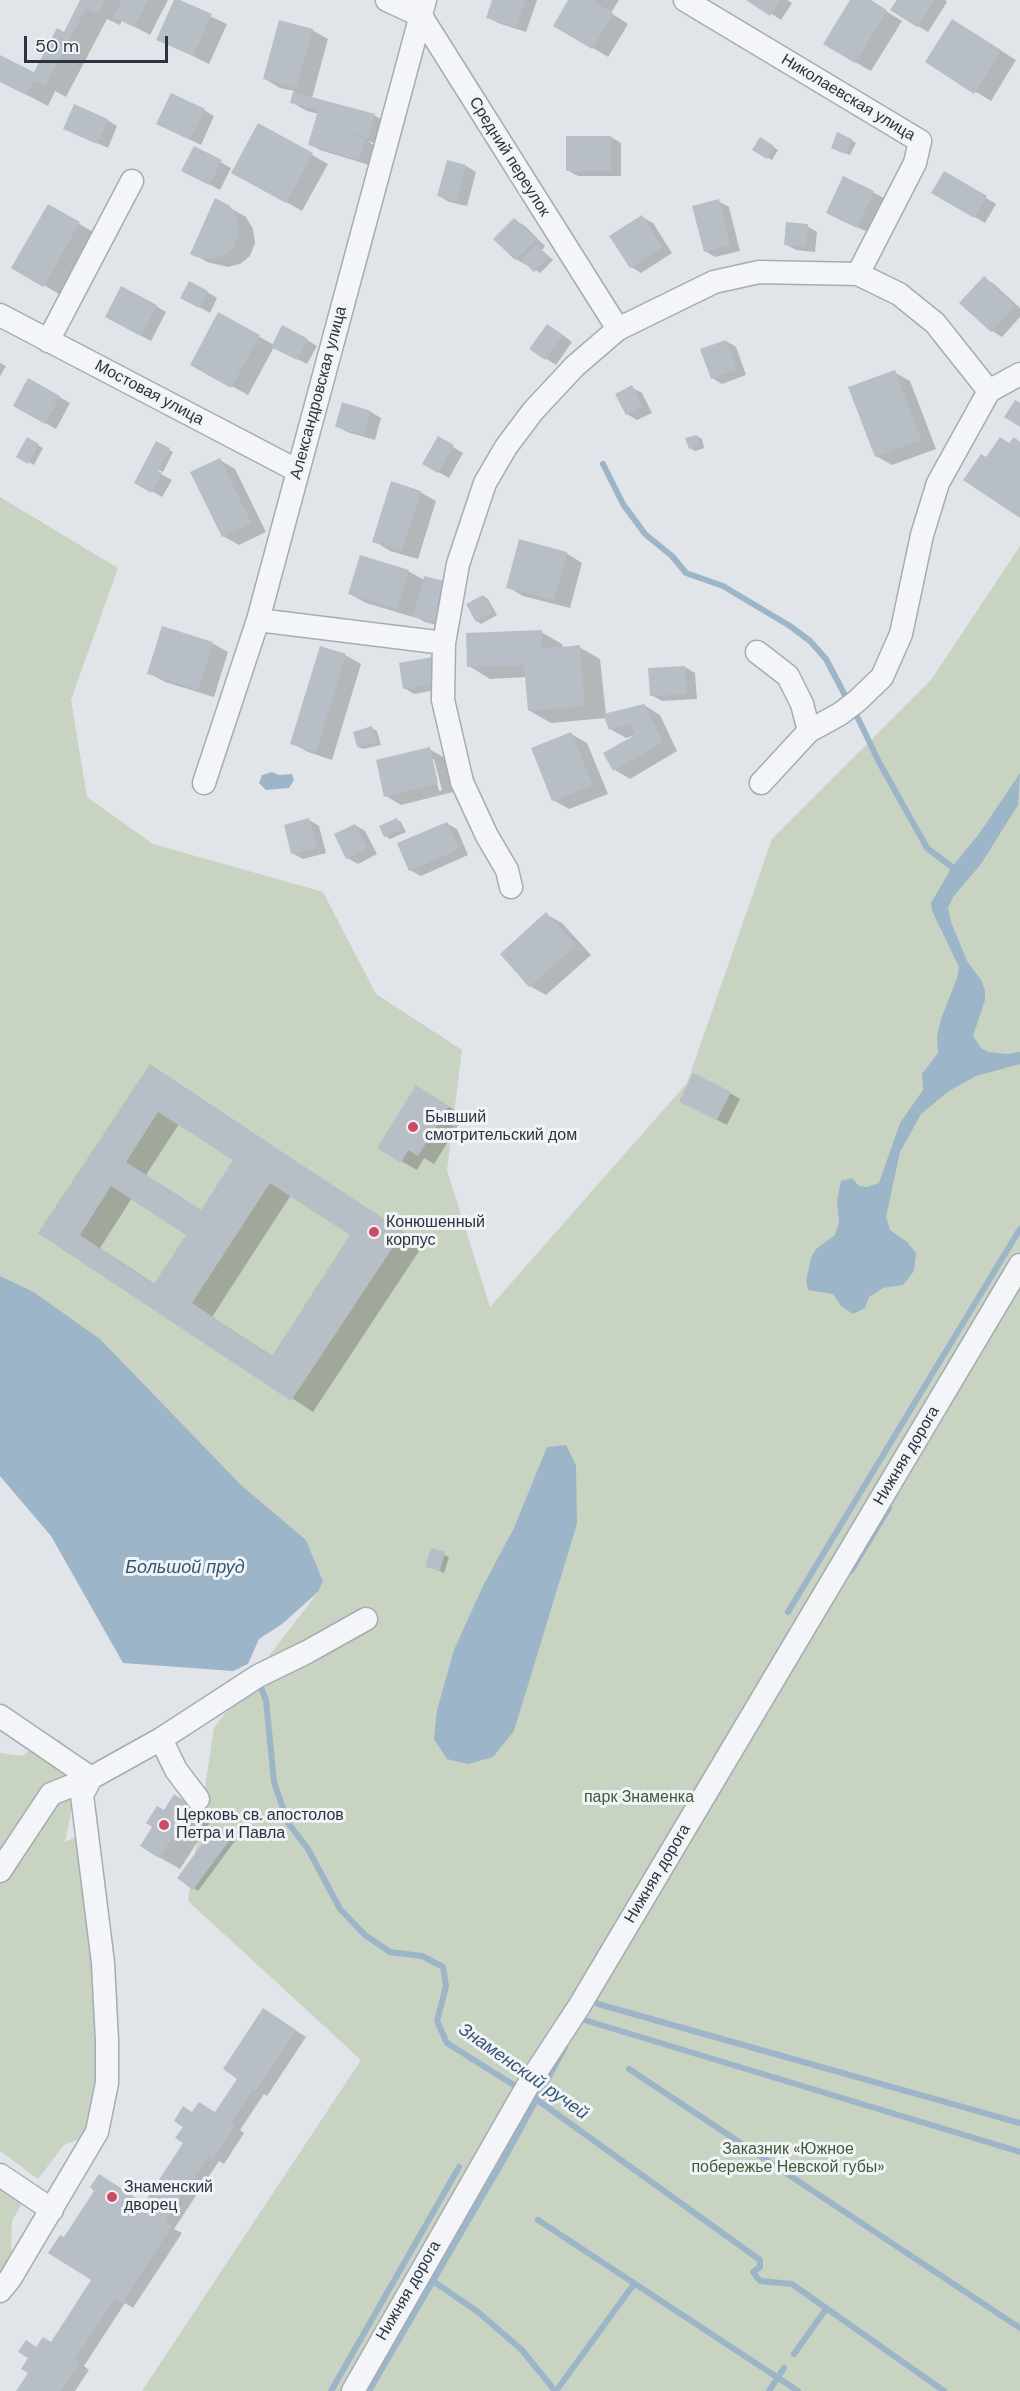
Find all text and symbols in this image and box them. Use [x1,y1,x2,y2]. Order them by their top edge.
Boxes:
scale bar [27,24,171,62]
text: 50 m [35,34,79,58]
street label: Николаевская улица [778,50,918,146]
street label: Средний переулок [464,94,554,220]
street label: Александровская улица [287,304,351,482]
street label: Мостовая улица [91,356,207,430]
place label: Бывший смотрительский дом [425,1108,577,1146]
marker: Бывший смотрительский дом [406,1120,420,1134]
place label: Конюшенный корпус [386,1213,485,1251]
marker: Конюшенный корпус [367,1225,381,1239]
street label: Нижняя дорога [870,1403,944,1509]
water label: Большой пруд [125,1557,245,1579]
park label: парк Знаменка [584,1788,694,1808]
place label: Церковь св. апостолов Петра и Павла [176,1806,344,1844]
marker: Церковь св. апостолов Петра и Павла [157,1818,171,1832]
street label: Нижняя дорога [621,1821,695,1927]
water label: Знаменский ручей [454,2019,592,2125]
park label: Заказник «Южное побережье Невской губы» [691,2140,885,2178]
place label: Знаменский дворец [124,2178,213,2216]
marker: Знаменский дворец [105,2190,119,2204]
street label: Нижняя дорога [373,2238,445,2344]

